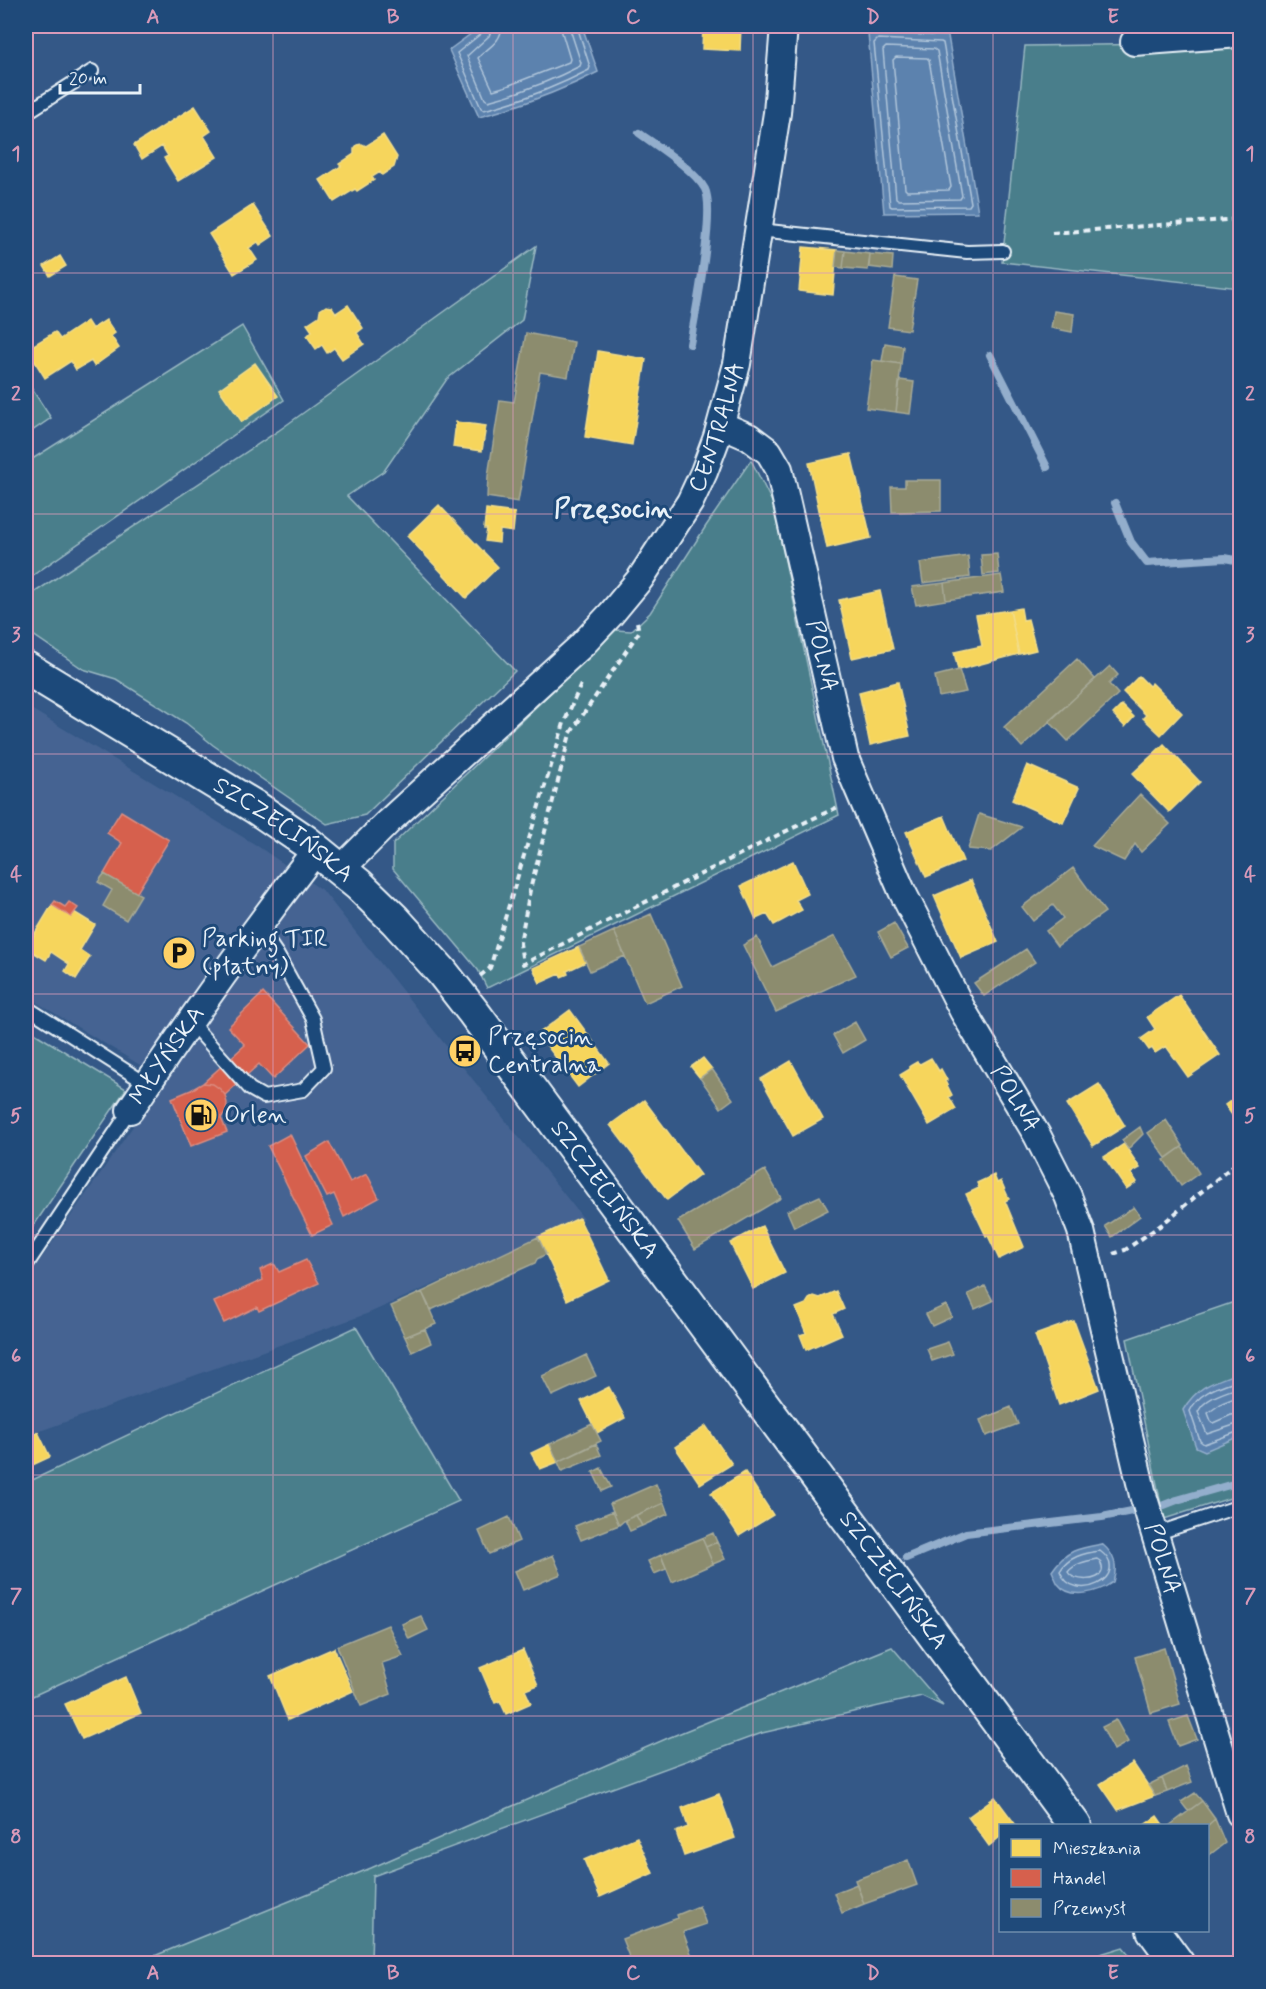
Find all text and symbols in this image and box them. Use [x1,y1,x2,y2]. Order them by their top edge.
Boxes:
text: A [146,4,160,31]
text: B [387,4,400,31]
text: C [626,4,641,31]
text: D [866,4,880,31]
text: E [1107,4,1119,31]
scale bar [60,57,140,95]
text: 20 m [69,67,107,91]
text: 1 [12,141,20,168]
text: 1 [1246,141,1254,168]
street label: CENTRALNA [681,359,752,498]
text: 2 [11,381,21,408]
text: 2 [1245,381,1255,408]
district label: Przęsocin [554,492,673,527]
street label: POLNA [798,617,845,695]
text: 3 [11,622,21,649]
text: 3 [1245,622,1255,649]
street label: SZCZECIŃSKA [207,770,360,890]
text: 4 [10,862,22,889]
text: 4 [1244,862,1256,889]
place label: Parking TIR (płatny) [202,924,328,983]
parking icon: Parking TIR (płatny) [161,935,197,971]
street label: MŁYŃSKA [122,1000,212,1111]
place label: Przęsocin Centralna [488,1022,602,1081]
bus stop icon: Przęsocin Centralna [447,1033,483,1069]
street label: POLNA [983,1059,1047,1138]
fuel station icon: Orlen [183,1097,219,1133]
place label: Orlen [224,1100,287,1131]
text: 5 [10,1103,22,1130]
text: 5 [1244,1103,1256,1130]
street label: SZCZECIŃSKA [543,1114,666,1265]
text: 6 [11,1343,21,1370]
text: 6 [1245,1343,1255,1370]
street label: SZCZECIŃSKA [832,1505,955,1656]
street label: POLNA [1137,1519,1188,1598]
text: 7 [10,1583,22,1610]
text: 7 [1244,1583,1256,1610]
text: 8 [10,1824,22,1851]
legend [999,1824,1209,1932]
text: 8 [1244,1824,1256,1851]
text: Mieszkania [1053,1837,1141,1861]
text: Handel [1053,1867,1106,1891]
text: Przemysł [1053,1897,1127,1921]
text: A [146,1960,160,1987]
text: B [387,1960,400,1987]
text: C [626,1960,641,1987]
text: D [866,1960,880,1987]
text: E [1107,1960,1119,1987]

